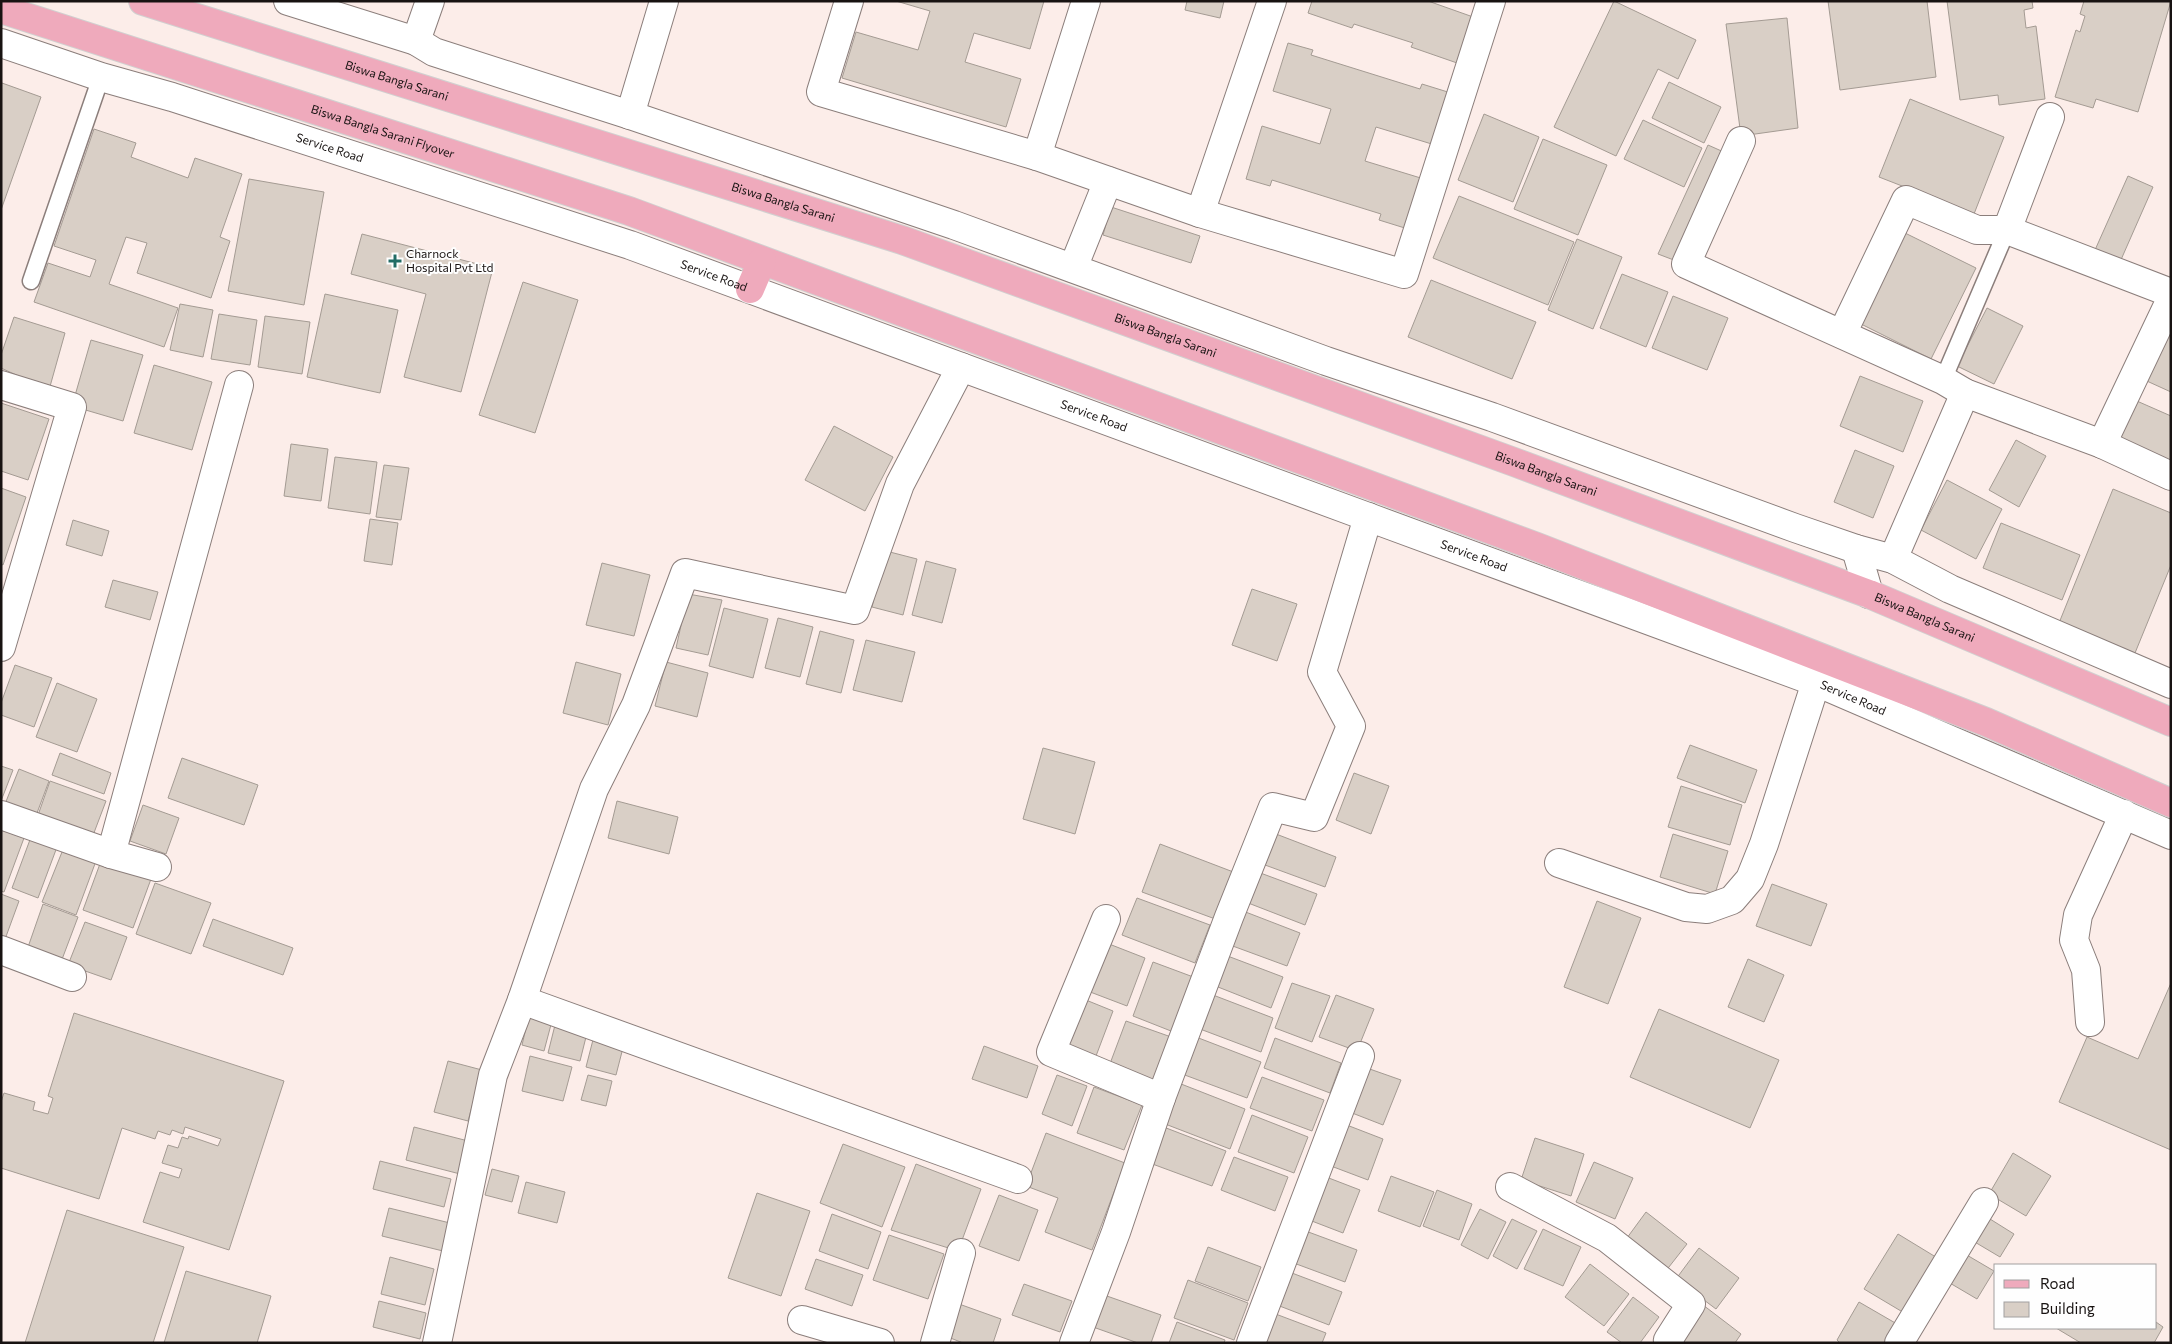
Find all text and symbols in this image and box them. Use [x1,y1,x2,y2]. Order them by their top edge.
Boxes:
street label: Biswa Bangla Sarani [344,57,450,103]
street label: Biswa Bangla Sarani Flyover [310,101,457,161]
street label: Service Road [294,130,365,164]
street label: Biswa Bangla Sarani [730,179,837,224]
place label: Charnock Hospital Pvt Ltd [406,246,493,274]
marker: Charnock Hospital Pvt Ltd [388,254,402,268]
street label: Service Road [679,256,749,294]
street label: Biswa Bangla Sarani [1113,310,1219,360]
street label: Service Road [1059,396,1130,434]
street label: Biswa Bangla Sarani [1494,448,1599,498]
street label: Service Road [1439,536,1510,574]
street label: Biswa Bangla Sarani [1873,589,1977,644]
street label: Service Road [1819,677,1888,717]
legend [1994,1264,2157,1329]
text: Road [2040,1274,2075,1292]
text: Building [2040,1299,2095,1317]

